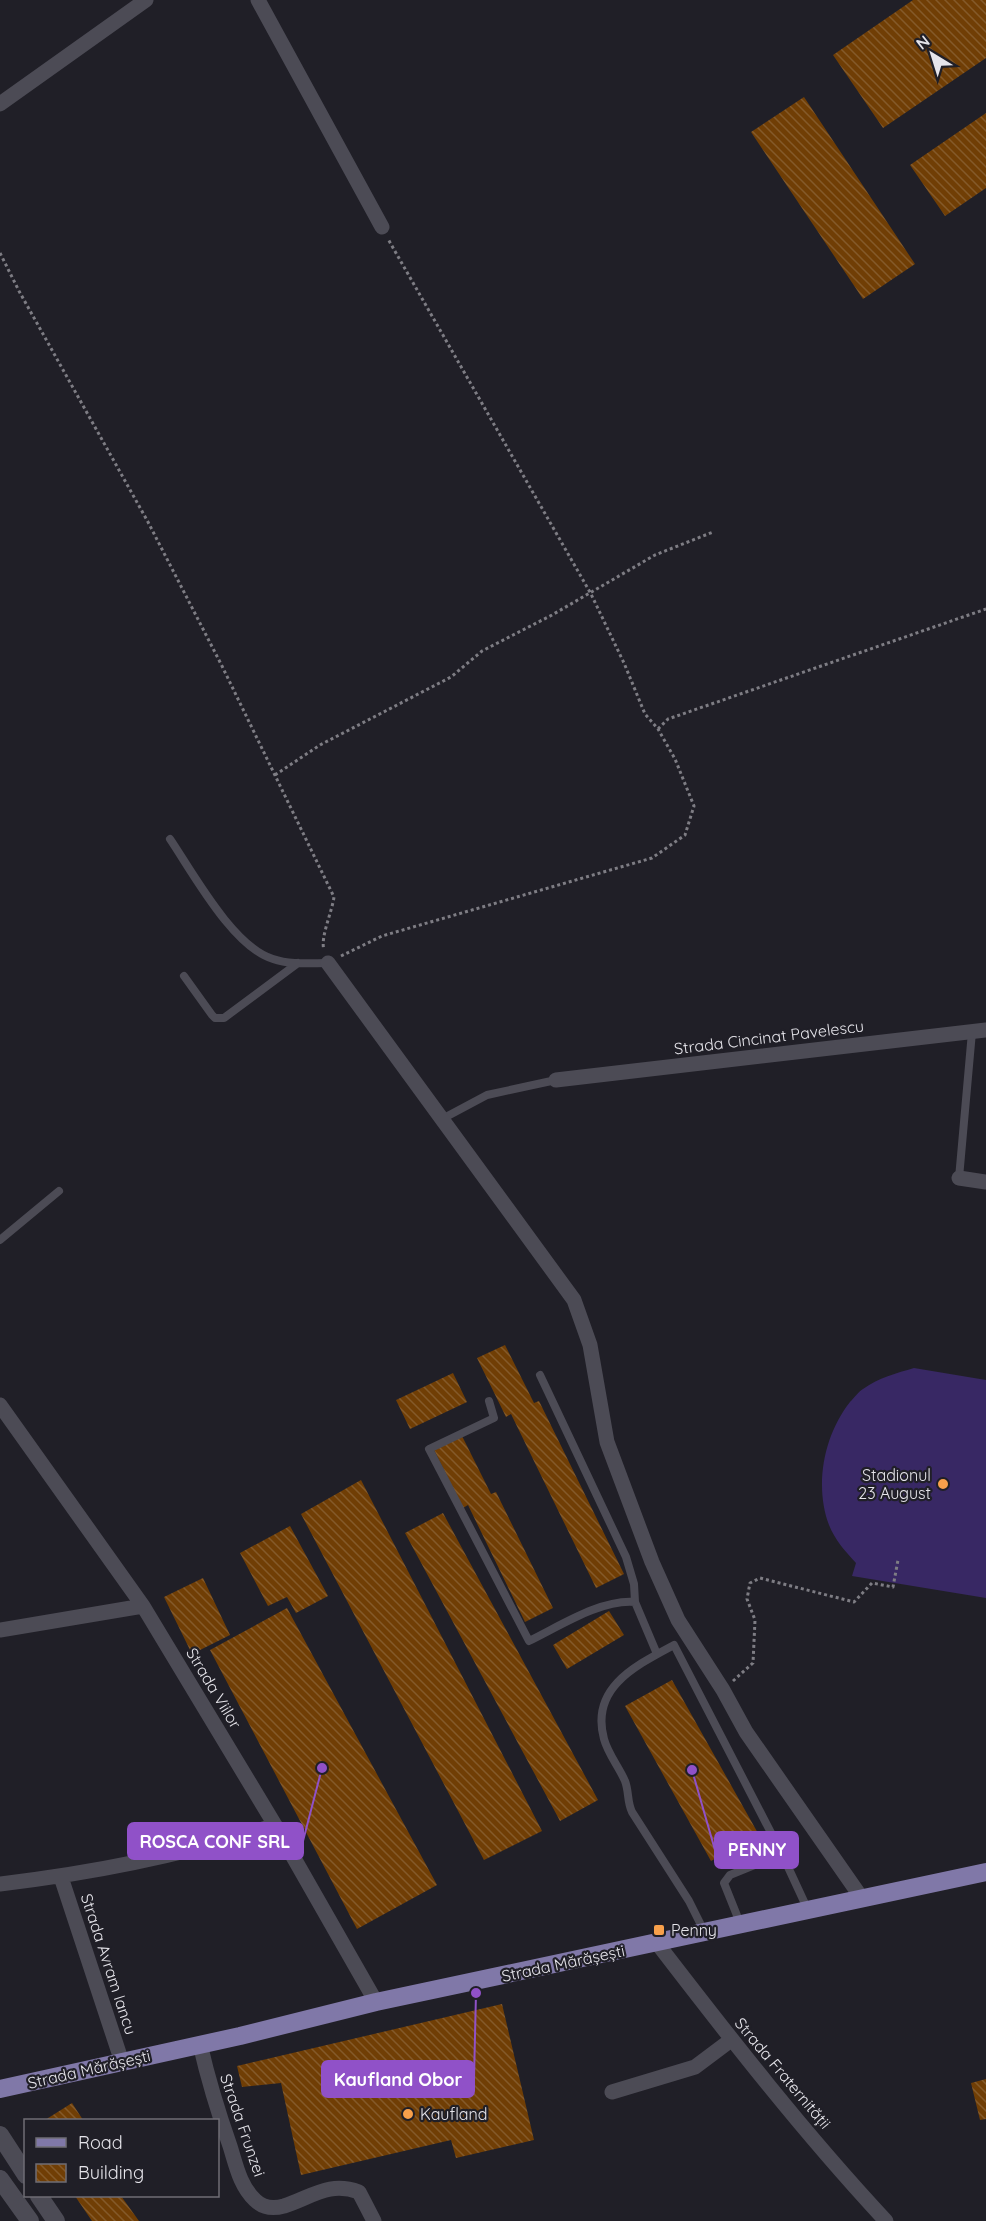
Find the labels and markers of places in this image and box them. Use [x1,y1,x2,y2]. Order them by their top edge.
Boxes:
place label: Stadionul 23 August [858,1465,931,1503]
marker: Stadionul 23 August [936,1477,950,1491]
callout: ROSCA CONF SRL [128,1823,303,1859]
callout: PENNY [715,1832,798,1868]
place label: Penny [671,1920,717,1940]
marker: Penny [652,1923,666,1937]
callout: Kaufland Obor [322,2061,474,2097]
place label: Kaufland [420,2104,488,2124]
marker: Kaufland [401,2107,415,2121]

